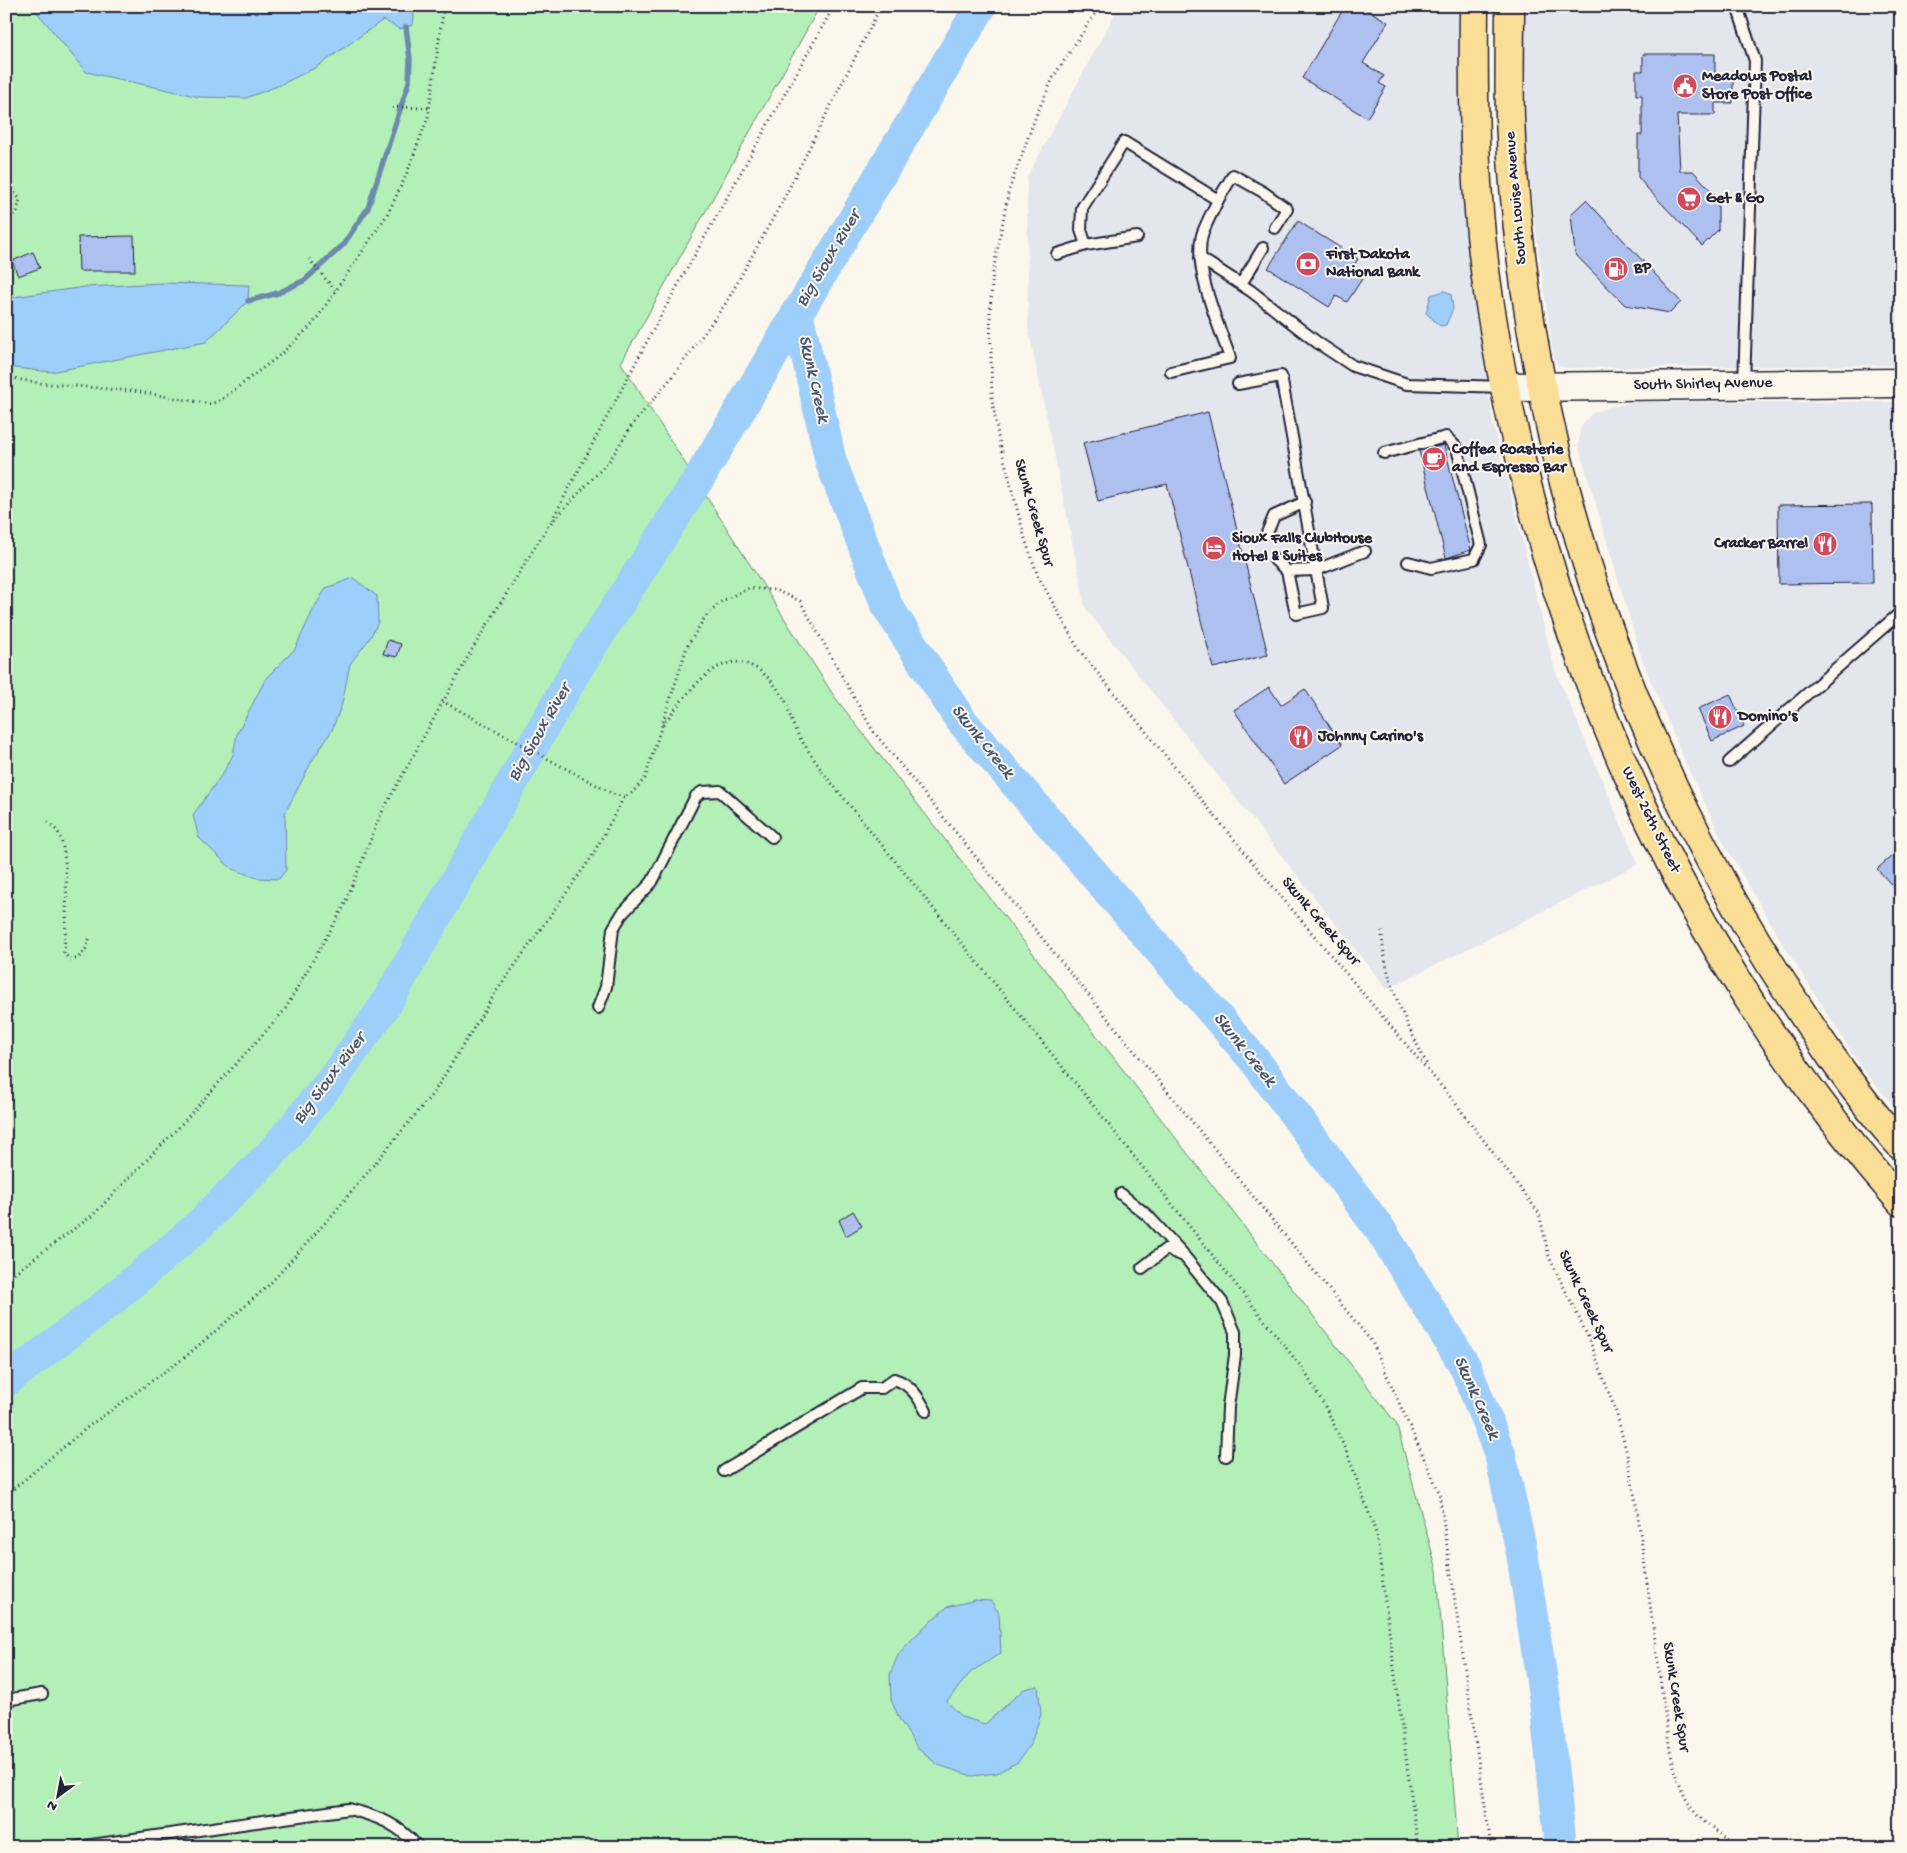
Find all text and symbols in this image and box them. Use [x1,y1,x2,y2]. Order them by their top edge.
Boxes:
place label: Meadows Postal Store Post Office [1702,68,1813,105]
public building icon: Meadows Postal Store Post Office [1672,73,1698,99]
street label: South Louise Avenue [1502,130,1532,265]
supermarket icon: Get & Go [1676,186,1702,212]
place label: Get & Go [1706,190,1765,209]
water label: Big Sioux River [792,204,868,311]
place label: First Dakota National Bank [1325,246,1421,283]
bank icon: First Dakota National Bank [1295,251,1321,277]
fuel station icon: BP [1603,256,1629,282]
place label: BP [1633,260,1652,279]
water label: Skunk Creek [793,334,834,426]
street label: South Shirley Avenue [1633,374,1773,396]
place label: Coffea Roasterie and Espresso Bar [1451,440,1568,478]
cafe icon: Coffea Roasterie and Espresso Bar [1421,446,1447,472]
street label: Skunk Creek Spur [1009,457,1058,570]
place label: Sioux Falls ClubHouse Hotel & Suites [1232,530,1373,567]
restaurant icon: Cracker Barrel [1812,531,1838,557]
hotel icon: Sioux Falls ClubHouse Hotel & Suites [1201,535,1227,561]
place label: Cracker Barrel [1713,535,1808,554]
water label: Big Sioux River [504,678,578,785]
water label: Skunk Creek [946,701,1019,784]
restaurant icon: Domino's [1707,704,1733,730]
place label: Domino's [1736,708,1799,727]
restaurant icon: Johnny Carino's [1288,724,1314,750]
place label: Johnny Carino's [1317,728,1424,747]
street label: West 26th Street [1616,764,1685,877]
street label: Skunk Creek Spur [1276,874,1364,971]
water label: Skunk Creek [1208,1009,1281,1092]
water label: Big Sioux River [289,1027,373,1129]
street label: Skunk Creek Spur [1553,1248,1618,1357]
water label: Skunk Creek [1448,1353,1504,1444]
street label: Skunk Creek Spur [1657,1641,1693,1755]
north arrow [32,1770,82,1820]
text: N [44,1795,61,1815]

